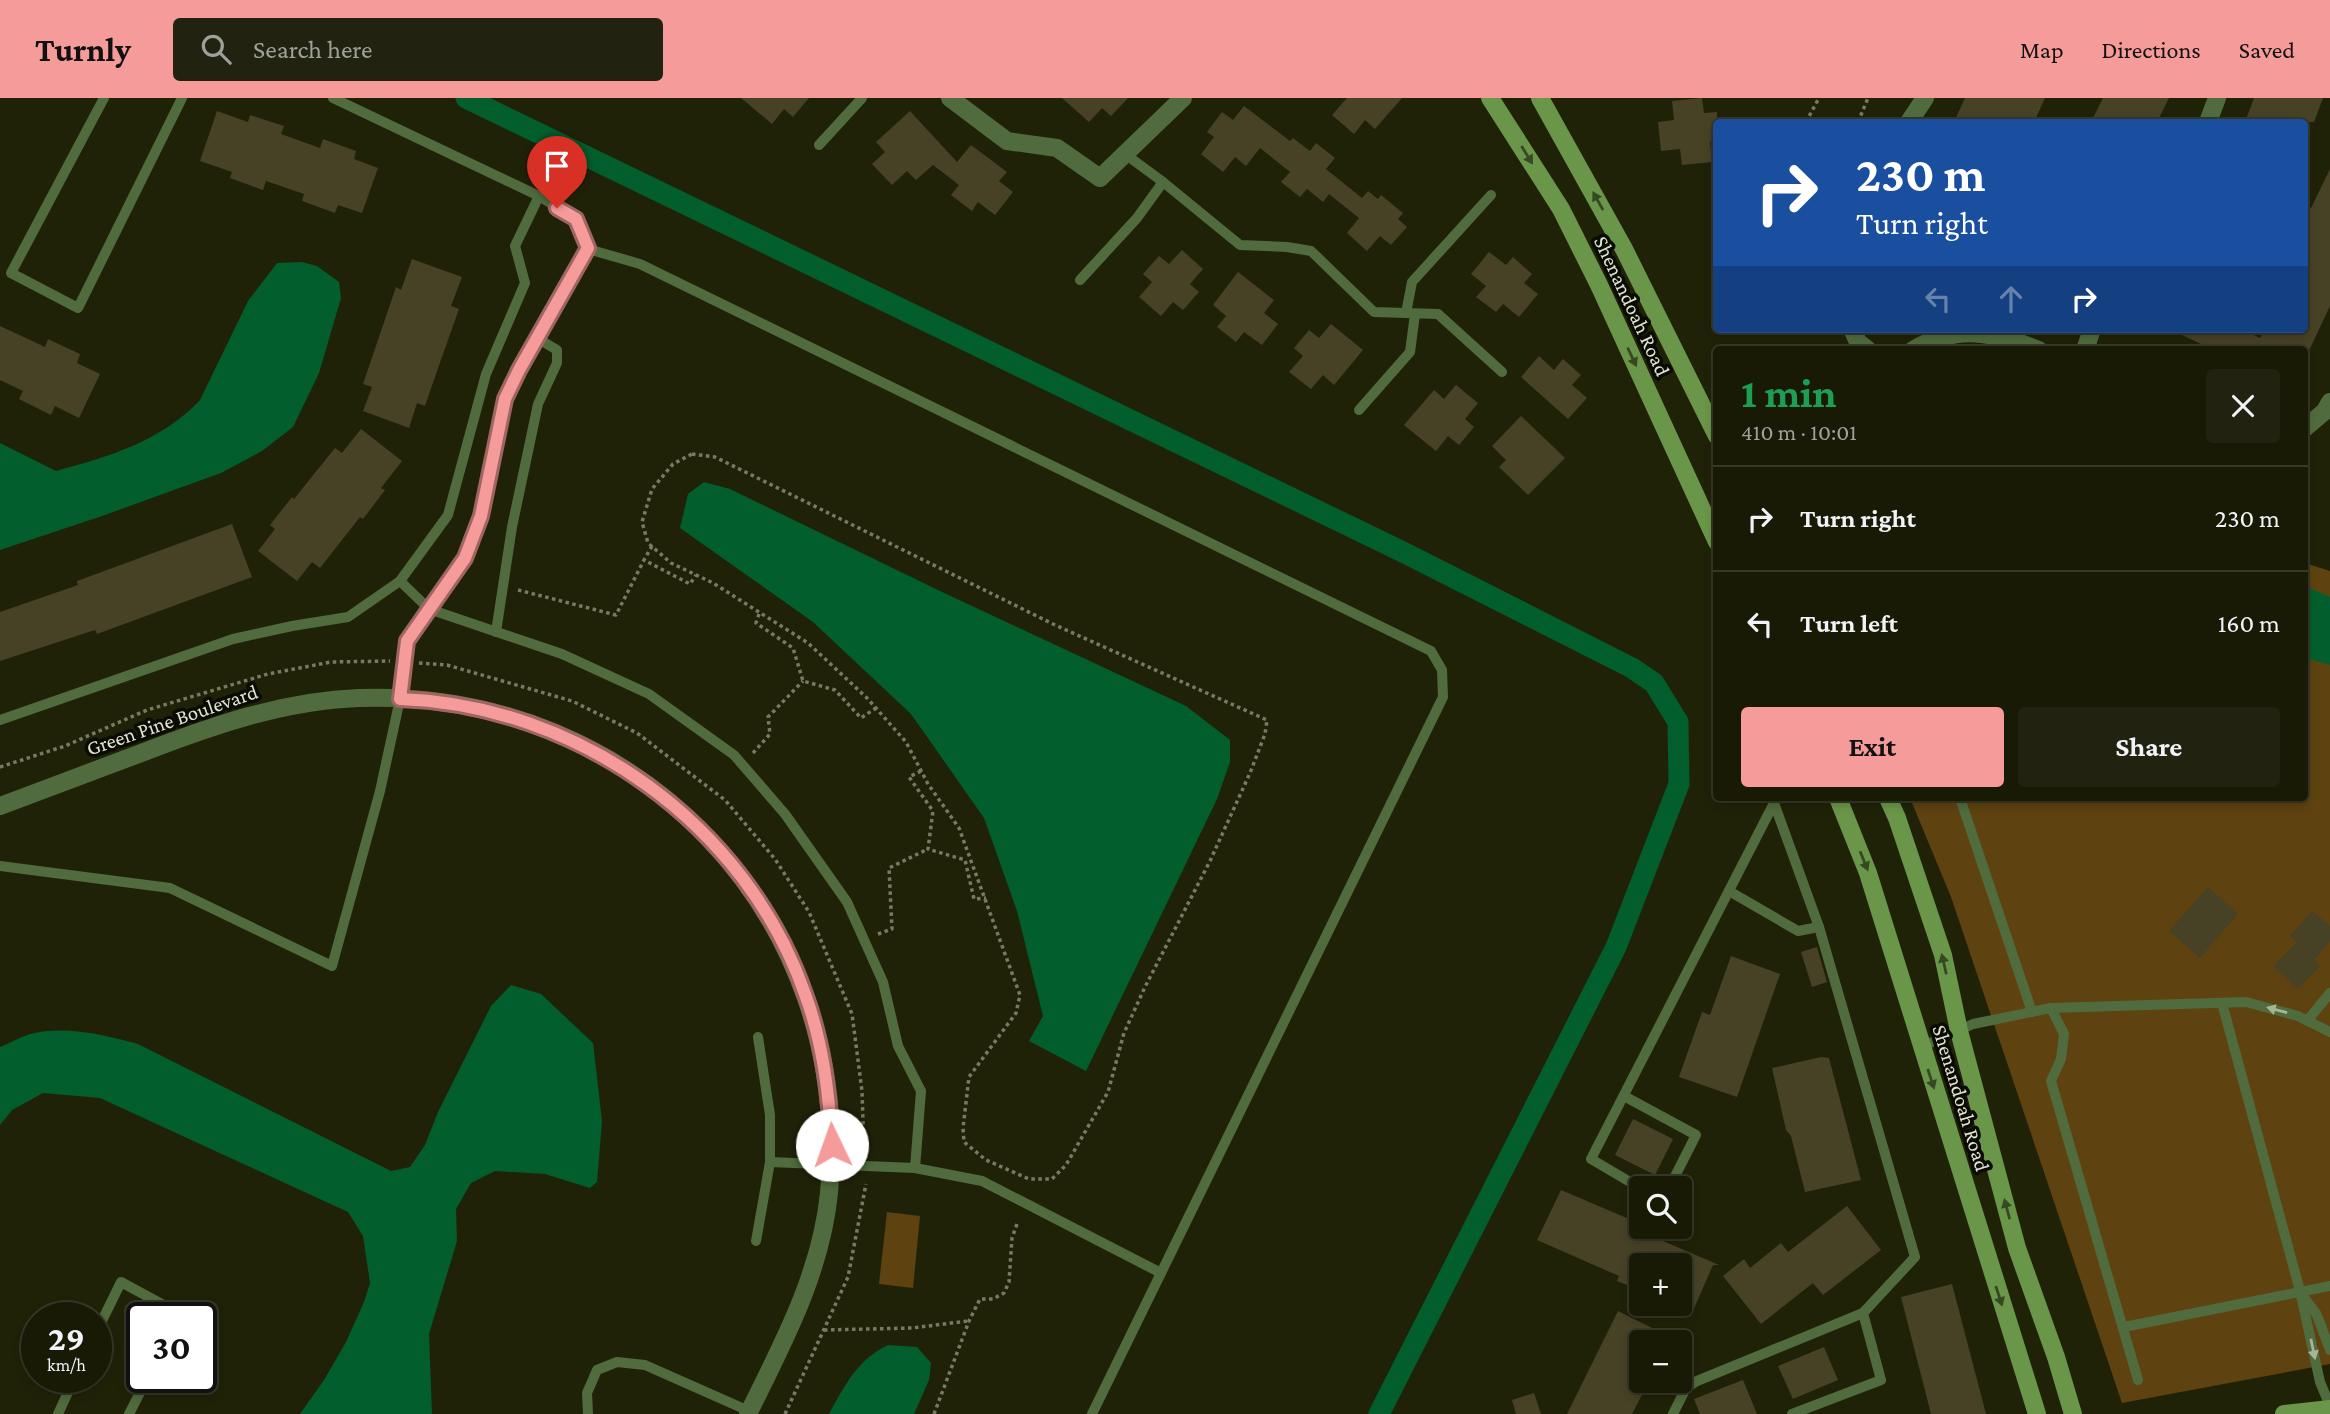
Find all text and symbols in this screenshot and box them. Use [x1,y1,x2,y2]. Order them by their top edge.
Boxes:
search box [173,18,663,81]
icon: search [197,30,235,68]
text: Turnly [35,31,131,68]
text: Search here [253,35,372,64]
text: Map [2020,36,2064,63]
text: Directions [2102,36,2201,63]
text: Saved [2239,36,2295,63]
pin [527,136,587,208]
one-way arrow [1521,146,1534,165]
icon: arrive [538,147,576,185]
icon: right [1741,147,1832,238]
text: 230 m [1856,147,1986,202]
one-way arrow [1592,190,1604,210]
text: Turn right [1856,205,1988,241]
street label: Shenandoah Road [1589,232,1675,380]
icon: left [1919,280,1957,318]
icon: ahead [1992,280,2030,318]
icon: right [2065,280,2103,318]
one-way arrow [1626,347,1638,367]
text: 1 min [1741,369,1837,416]
button: close [2206,369,2280,443]
text: 410 m · 10:01 [1741,419,1857,445]
icon: right [1741,500,1779,538]
text: Turn right [1800,504,1916,533]
text: 230 m [2215,504,2280,533]
icon: left [1741,605,1779,643]
text: Turn left [1800,609,1898,638]
text: 160 m [2218,609,2280,638]
street label: Green Pine Boulevard [83,679,261,761]
button: Exit [1741,707,2004,787]
button: Share [2018,707,2280,787]
one-way arrow [1858,851,1869,872]
one-way arrow [1939,953,1950,975]
one-way arrow [2267,1005,2288,1015]
street label: Shenandoah Road [1927,1022,1995,1174]
one-way arrow [1926,1068,1936,1089]
position arrow [795,1108,869,1182]
map controls [1629,1176,1692,1393]
button: search [1629,1176,1692,1239]
one-way arrow [2001,1198,2011,1219]
button: + [1629,1253,1692,1316]
one-way arrow [1995,1285,2005,1306]
speed limit sign: 30 [126,1302,217,1393]
text: 29 [48,1319,85,1358]
button: − [1629,1330,1692,1393]
one-way arrow [2307,1338,2318,1360]
text: km/h [47,1355,86,1375]

